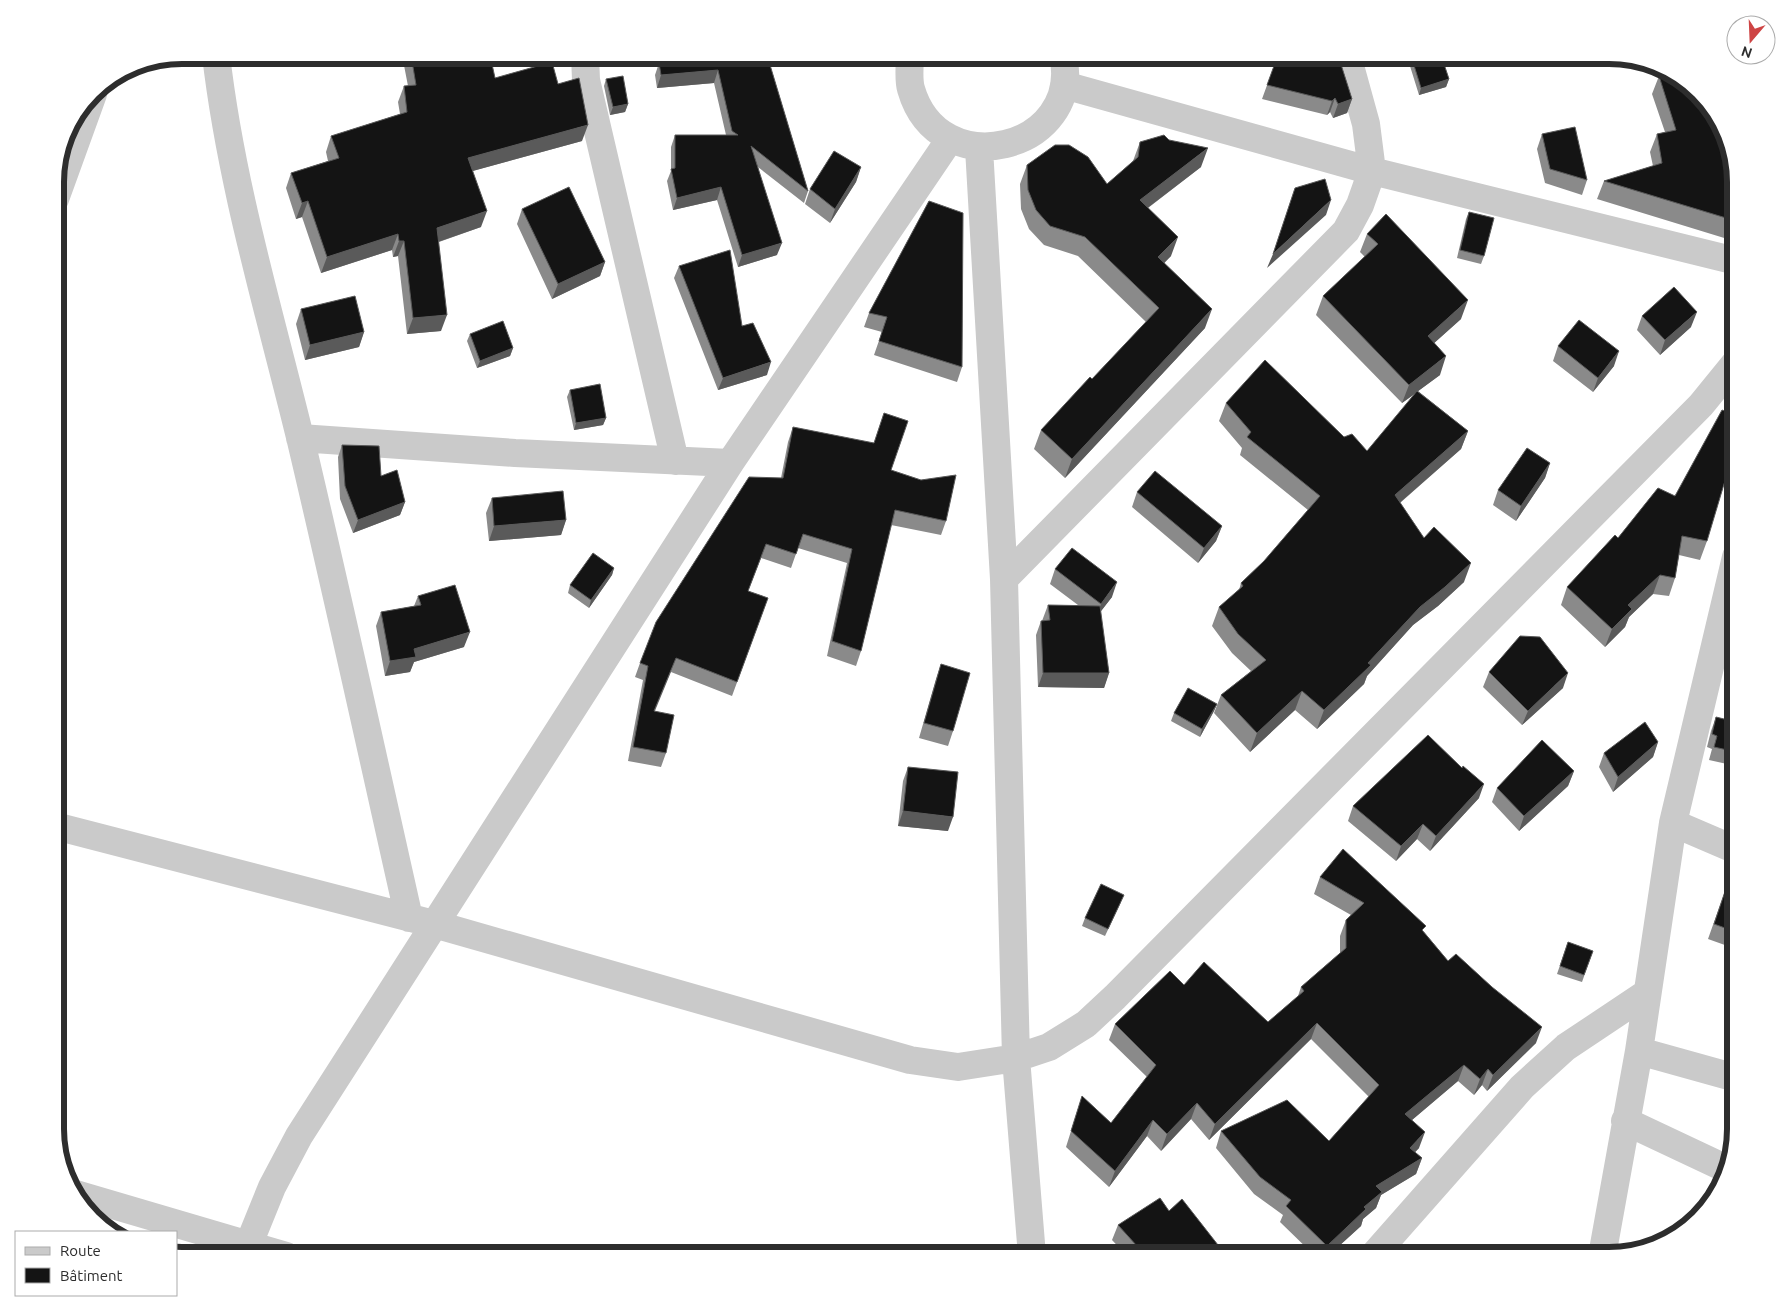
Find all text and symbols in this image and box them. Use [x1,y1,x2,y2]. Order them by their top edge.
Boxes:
north arrow [1726,15,1776,65]
text: N [1739,43,1754,62]
legend [15,1231,178,1296]
text: Route [60,1242,101,1259]
text: Bâtiment [60,1267,123,1284]

